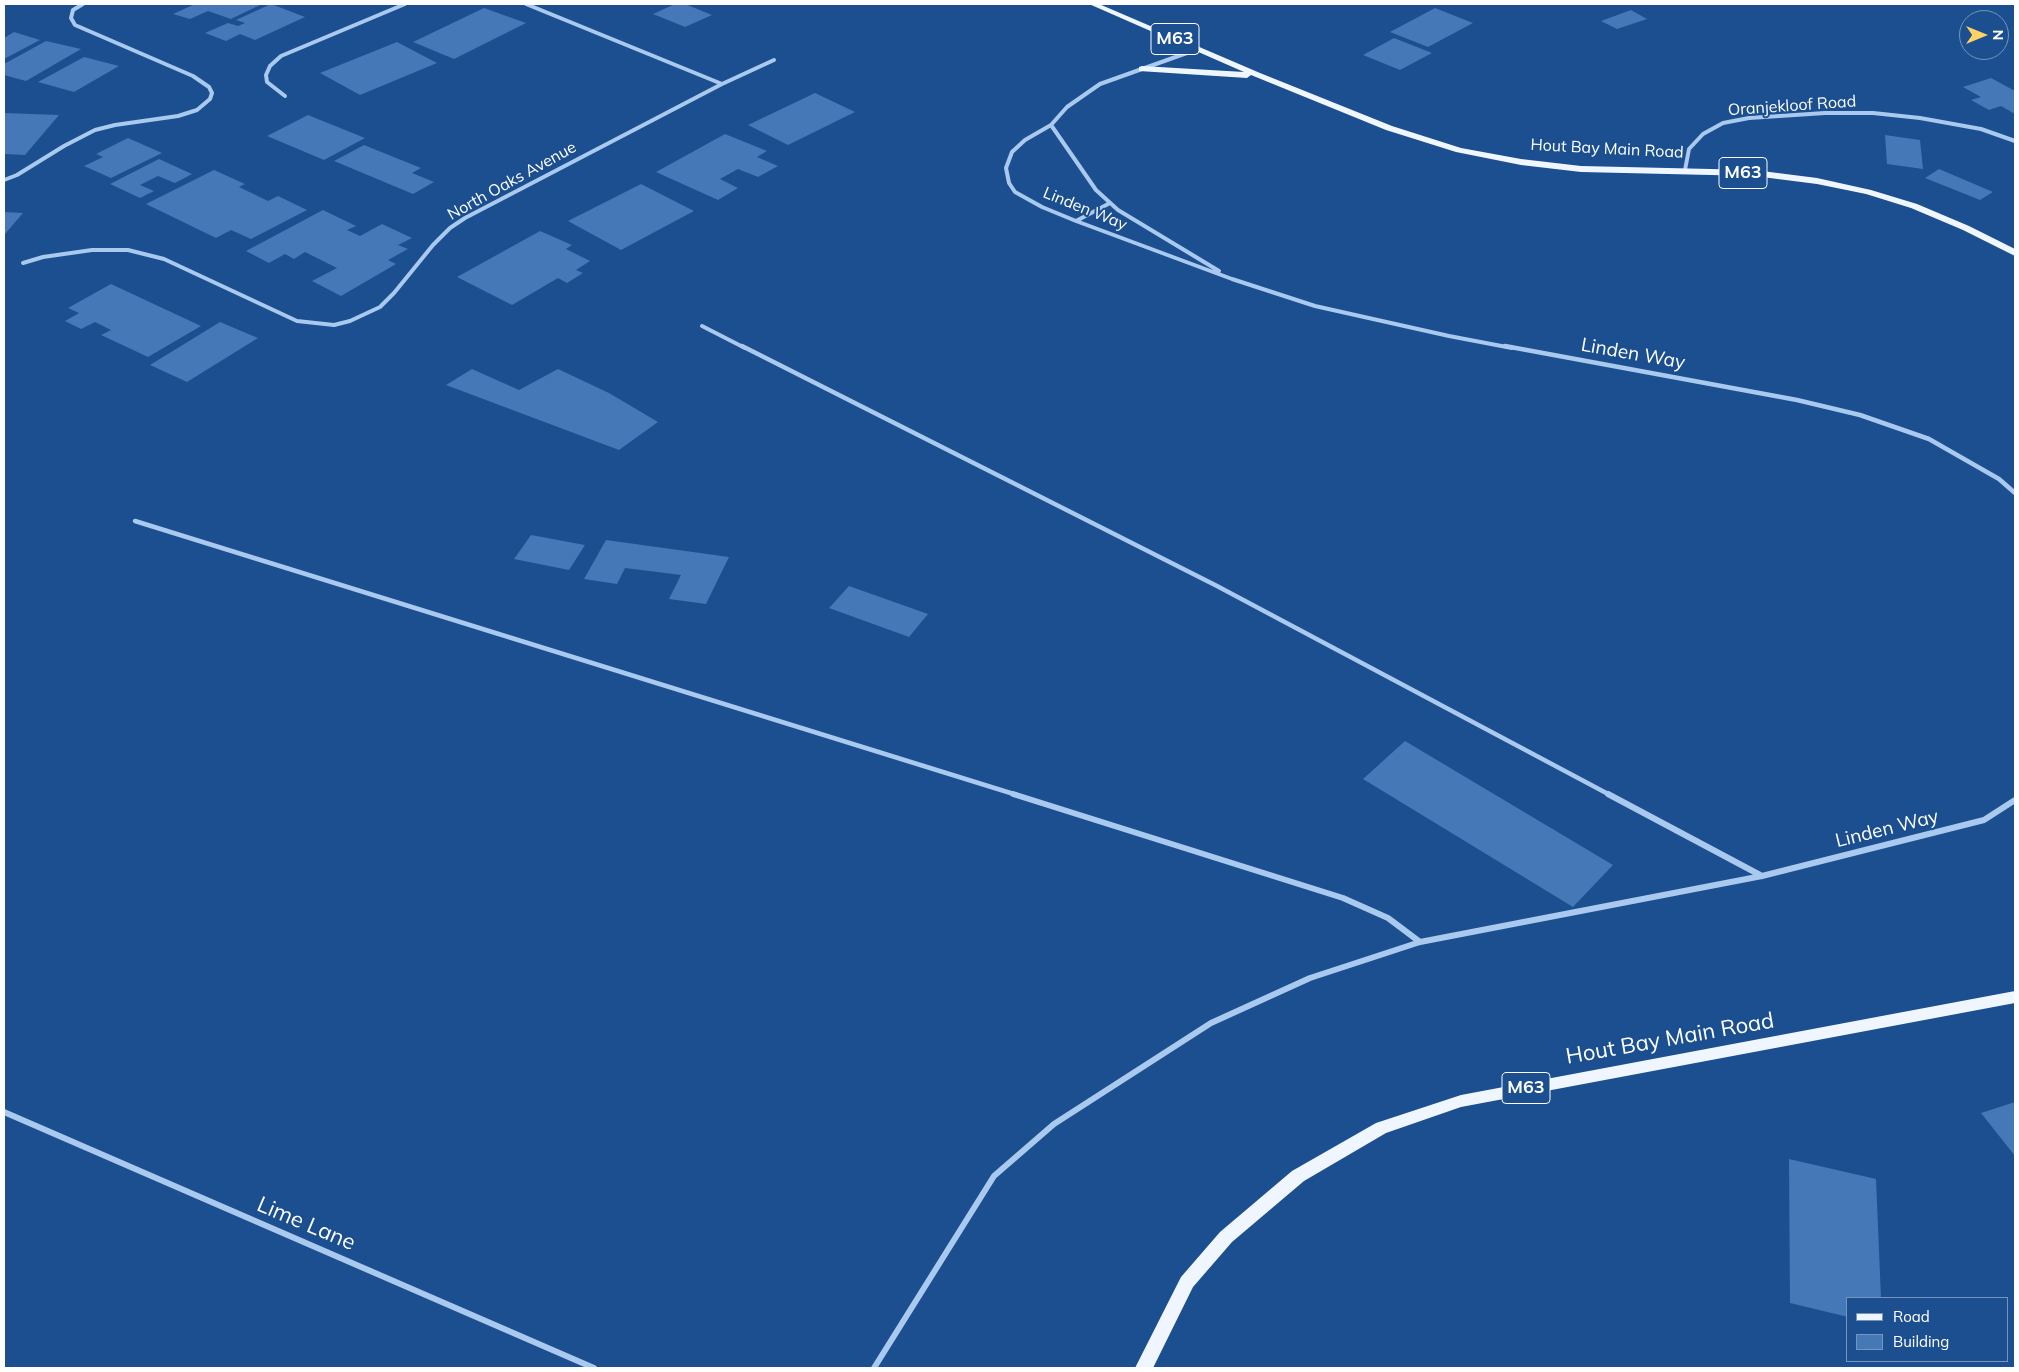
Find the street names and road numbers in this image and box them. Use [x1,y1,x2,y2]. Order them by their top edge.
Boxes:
road number: M63 [1151,23,1199,54]
street label: Oranjekloof Road [1727,92,1857,120]
street label: Hout Bay Main Road [1530,135,1684,163]
street label: North Oaks Avenue [444,138,580,224]
road number: M63 [1719,158,1767,188]
street label: Linden Way [1040,183,1130,235]
street label: Linden Way [1579,334,1687,374]
street label: Linden Way [1833,805,1941,853]
street label: Hout Bay Main Road [1564,1008,1776,1070]
road number: M63 [1502,1072,1550,1104]
street label: Lime Lane [253,1191,359,1257]

